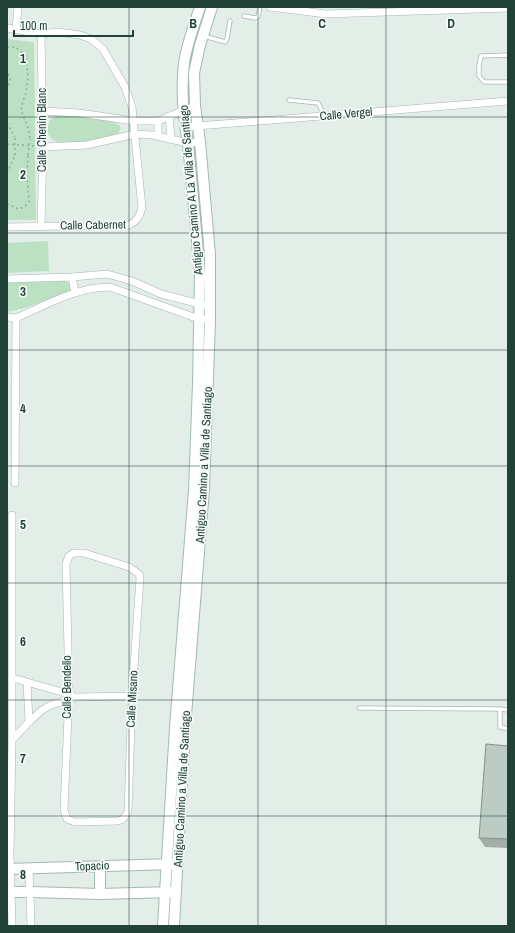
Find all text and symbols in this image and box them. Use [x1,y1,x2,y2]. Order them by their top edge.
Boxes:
scale bar [14,12,133,38]
text: B [189,15,197,32]
text: C [318,15,326,32]
text: D [447,15,455,32]
text: 100 m [20,18,47,34]
text: 1 [20,50,26,67]
street label: Calle Chenin Blanc [34,88,50,172]
street label: Antiguo Camino A La Villa de Santiago [176,104,206,277]
street label: Calle Vergel [319,104,373,124]
text: 2 [20,166,26,183]
street label: Calle Cabernet [60,216,126,234]
text: 3 [20,283,26,300]
street label: Antiguo Camino a Villa de Santiago [192,386,216,545]
text: 4 [20,400,26,417]
text: 5 [20,516,26,533]
text: 6 [20,633,26,650]
street label: Calle Bendello [59,655,75,719]
street label: Calle Misano [123,670,141,728]
street label: Antiguo Camino a Villa de Santiago [170,710,194,869]
text: 7 [20,750,26,767]
street label: Topacio [74,857,110,875]
text: 8 [20,866,26,883]

